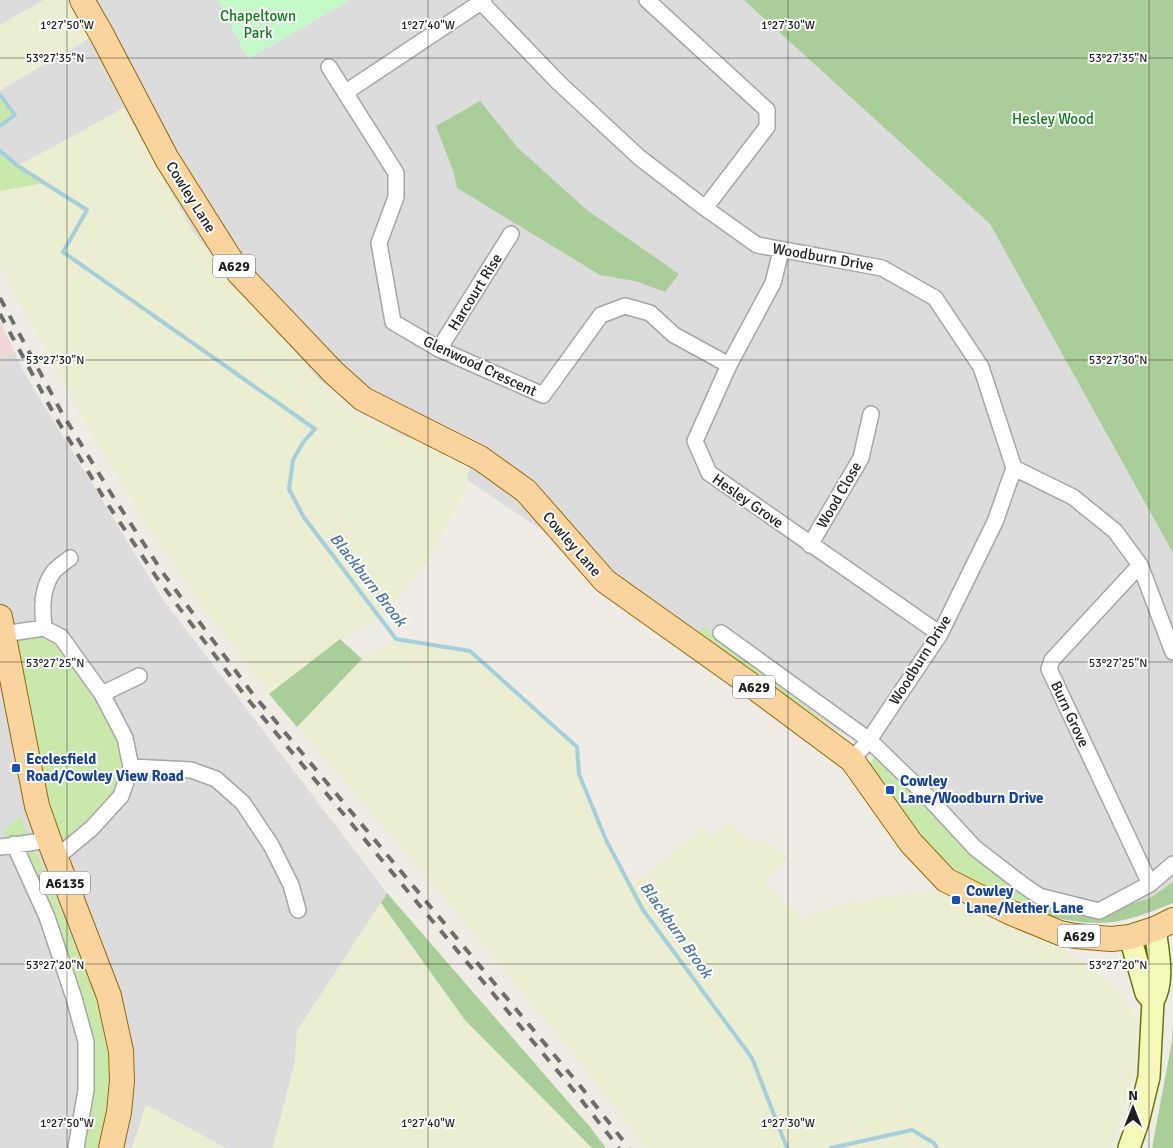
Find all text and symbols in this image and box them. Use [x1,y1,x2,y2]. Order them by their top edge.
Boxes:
park label: Chapeltown Park [220,7,296,42]
text: 1°27'50"W [40,18,94,33]
text: 1°27'40"W [401,18,455,33]
text: 1°27'30"W [761,18,815,33]
text: 53°27'35"N [26,51,84,66]
text: 53°27'35"N [1089,51,1147,66]
park label: Hesley Wood [1012,110,1094,128]
street label: Cowley Lane [162,158,220,236]
street label: Woodburn Drive [771,239,875,275]
street label: Harcourt Rise [444,250,506,334]
road number: A629 [213,255,255,278]
street label: Glenwood Crescent [420,332,540,400]
text: 53°27'30"N [26,353,84,368]
text: 53°27'30"N [1089,353,1147,368]
street label: Wood Close [813,458,865,532]
street label: Hesley Grove [709,470,787,532]
street label: Cowley Lane [539,508,605,580]
water label: Blackburn Brook [325,529,412,632]
street label: Woodburn Drive [885,612,955,708]
text: 53°27'25"N [26,656,84,671]
text: 53°27'25"N [1089,656,1147,671]
road number: A629 [733,676,775,699]
street label: Burn Grove [1047,678,1093,750]
place label: Ecclesfield Road/Cowley View Road [26,750,184,785]
marker: Ecclesfield Road/Cowley View Road [10,762,22,774]
place label: Cowley Lane/Woodburn Drive [900,772,1044,807]
marker: Cowley Lane/Woodburn Drive [884,784,896,796]
road number: A6135 [40,871,90,894]
water label: Blackburn Brook [635,878,718,984]
place label: Cowley Lane/Nether Lane [966,882,1083,917]
marker: Cowley Lane/Nether Lane [950,894,962,906]
road number: A629 [1058,924,1100,948]
text: 53°27'20"N [26,958,84,973]
text: 53°27'20"N [1089,958,1147,973]
north arrow [1108,1083,1158,1133]
text: N [1128,1087,1138,1104]
text: 1°27'50"W [40,1116,94,1131]
text: 1°27'40"W [401,1116,455,1131]
text: 1°27'30"W [761,1116,815,1131]

